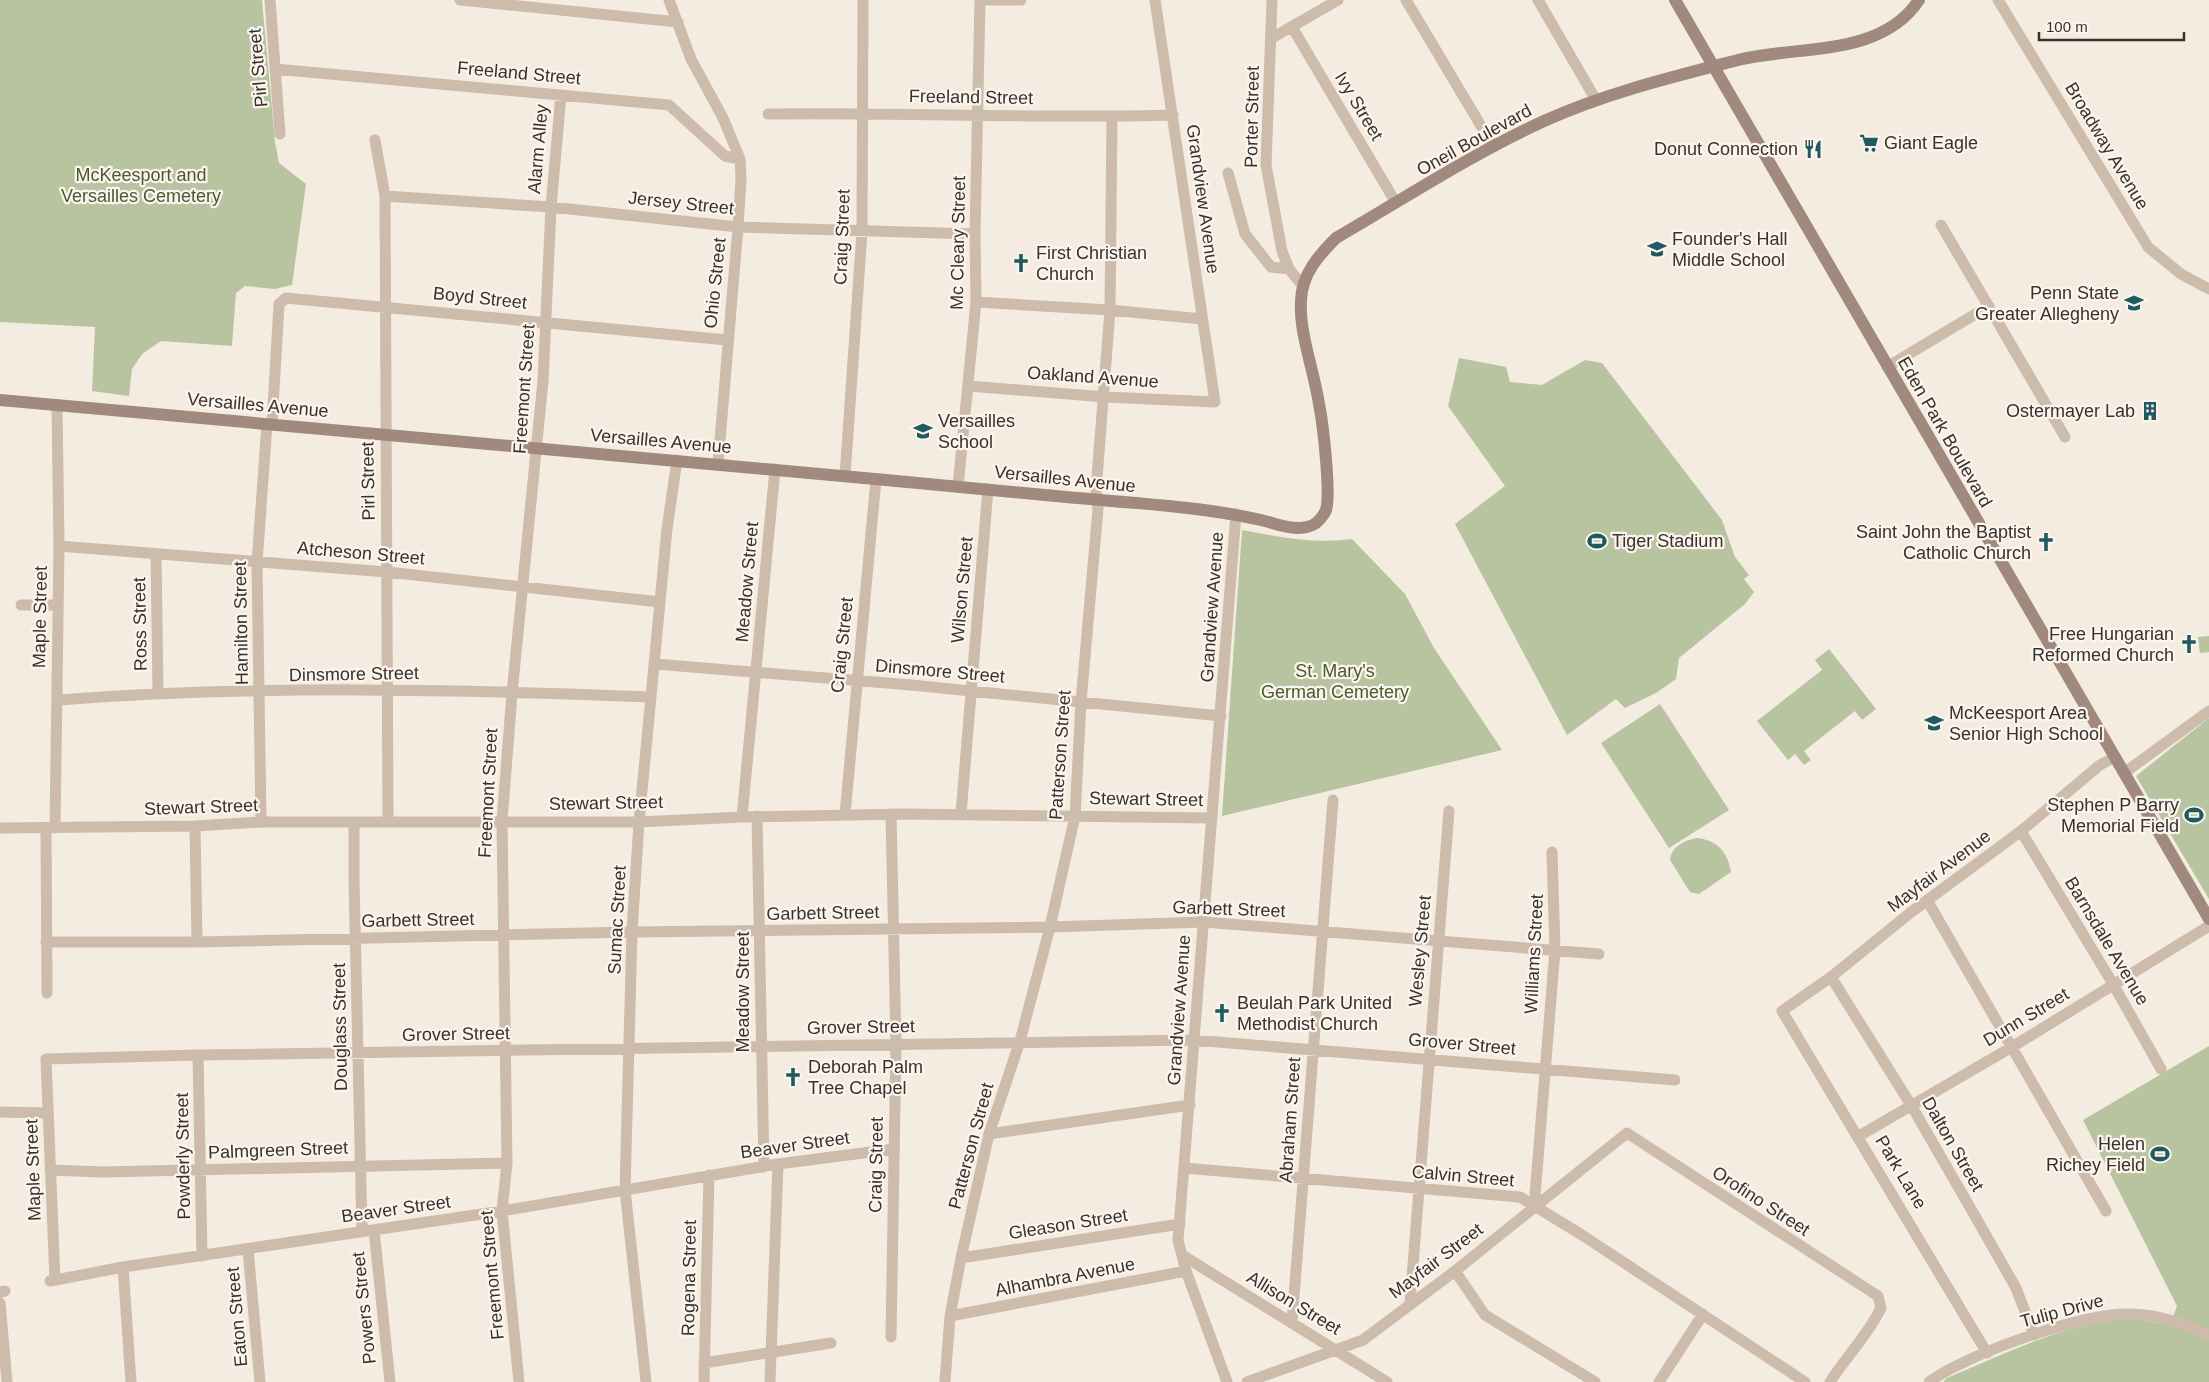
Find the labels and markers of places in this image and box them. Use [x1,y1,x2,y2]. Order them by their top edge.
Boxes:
supermarket icon: Giant Eagle [1858,132,1880,154]
place label: Giant Eagle [1884,133,1978,153]
restaurant icon: Donut Connection [1802,138,1824,160]
place label: Donut Connection [1654,139,1798,159]
place label: Founder's Hall Middle School [1672,229,1788,270]
school or university icon: Founder's Hall Middle School [1646,238,1668,260]
place label: First Christian Church [1036,243,1147,284]
church icon: First Christian Church [1010,252,1032,274]
place label: Penn State Greater Allegheny [1975,283,2119,324]
school or university icon: Penn State Greater Allegheny [2123,292,2145,314]
building icon: Ostermayer Lab [2139,400,2161,422]
place label: Ostermayer Lab [2006,401,2135,421]
place label: Versailles School [938,411,1015,452]
school or university icon: Versailles School [912,420,934,442]
place label: Saint John the Baptist Catholic Church [1856,522,2031,563]
sports icon: Tiger Stadium [1586,530,1608,552]
place label: Tiger Stadium [1612,531,1723,551]
church icon: Saint John the Baptist Catholic Church [2035,531,2057,553]
place label: Free Hungarian Reformed Church [2032,624,2174,665]
church icon: Free Hungarian Reformed Church [2178,633,2200,655]
place label: McKeesport Area Senior High School [1949,703,2103,744]
school or university icon: McKeesport Area Senior High School [1923,712,1945,734]
place label: Stephen P Barry Memorial Field [2047,795,2179,836]
sports icon: Stephen P Barry Memorial Field [2183,804,2205,826]
place label: Beulah Park United Methodist Church [1237,993,1392,1034]
church icon: Beulah Park United Methodist Church [1211,1002,1233,1024]
place label: Deborah Palm Tree Chapel [808,1057,923,1098]
church icon: Deborah Palm Tree Chapel [782,1066,804,1088]
place label: Helen Richey Field [2046,1134,2145,1175]
sports icon: Helen Richey Field [2149,1143,2171,1165]

